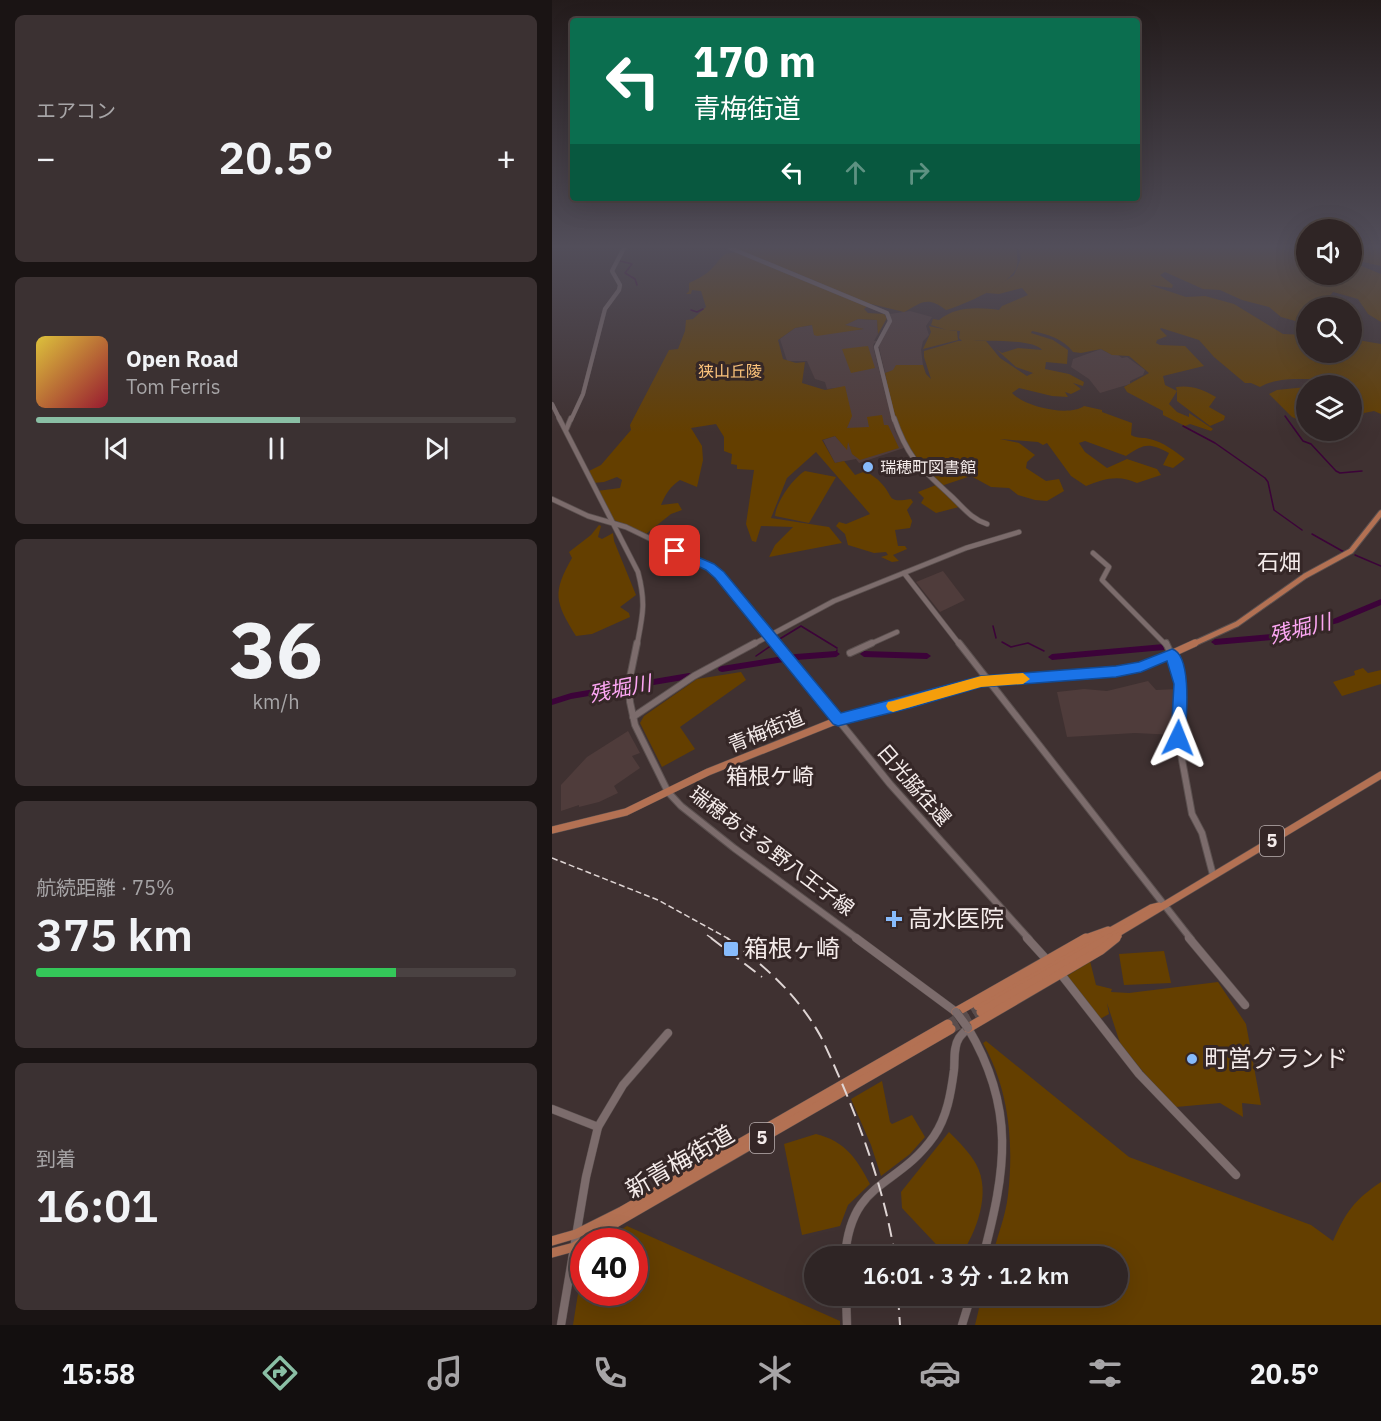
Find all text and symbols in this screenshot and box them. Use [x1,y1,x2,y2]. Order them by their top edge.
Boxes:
text: 170 m [693,34,816,89]
icon: left [594,42,672,120]
text: 青梅街道 [693,90,801,125]
text: エアコン [36,97,116,124]
text: 20.5° [218,128,334,186]
text: − [36,136,56,179]
text: + [496,136,516,179]
icon: left [776,156,809,189]
icon: ahead [839,156,872,189]
icon: right [902,156,935,189]
map controls [1296,219,1362,441]
button: sound [1296,219,1362,285]
button: search [1296,297,1362,363]
text: Open Road [126,344,239,373]
park label: 狭山丘陵 [698,361,762,381]
text: Tom Ferris [126,373,221,400]
button: layers [1296,375,1362,441]
icon: previous [100,432,133,465]
icon: pause [260,432,293,465]
icon: next [420,432,453,465]
place label: 瑞穂町図書館 [880,457,976,477]
marker: 瑞穂町図書館 [861,460,875,474]
pin [649,525,700,576]
icon: arrive [658,534,691,567]
district label: 石畑 [1257,547,1301,576]
text: 36 [229,598,323,699]
water label: 残堀川 [1266,606,1336,649]
water label: 残堀川 [586,668,655,708]
text: km/h [252,688,300,715]
street label: 青梅街道 [724,703,808,758]
position arrow [1146,706,1210,770]
street label: 日光脇往還 [871,738,957,831]
district label: 箱根ケ崎 [726,761,814,790]
street label: 瑞穂あきる野八王子線 [684,780,860,921]
road number: 5 [1260,826,1284,856]
text: 航続距離 · 75% [36,874,175,901]
place label: 高水医院 [908,902,1004,934]
text: 375 km [36,905,193,963]
marker: 高水医院 [885,910,903,928]
place label: 箱根ヶ崎 [744,932,840,964]
marker: 箱根ヶ崎 [722,940,740,958]
place label: 町営グランド [1204,1042,1348,1074]
marker: 町営グランド [1185,1052,1199,1066]
street label: 新青梅街道 [620,1117,739,1205]
road number: 5 [750,1123,774,1153]
text: 到着 [36,1145,76,1172]
text: 16:01 [36,1176,158,1234]
speed limit sign: 40 [570,1228,648,1306]
text: 16:01 · 3 分 · 1.2 km [863,1261,1069,1290]
icon: directions [259,1352,301,1394]
icon: music [424,1352,466,1394]
icon: phone [589,1352,631,1394]
icon: climate [754,1352,796,1394]
icon: car [919,1352,961,1394]
icon: filters [1084,1352,1126,1394]
text: 15:58 [62,1356,135,1391]
text: 20.5° [1250,1356,1319,1391]

